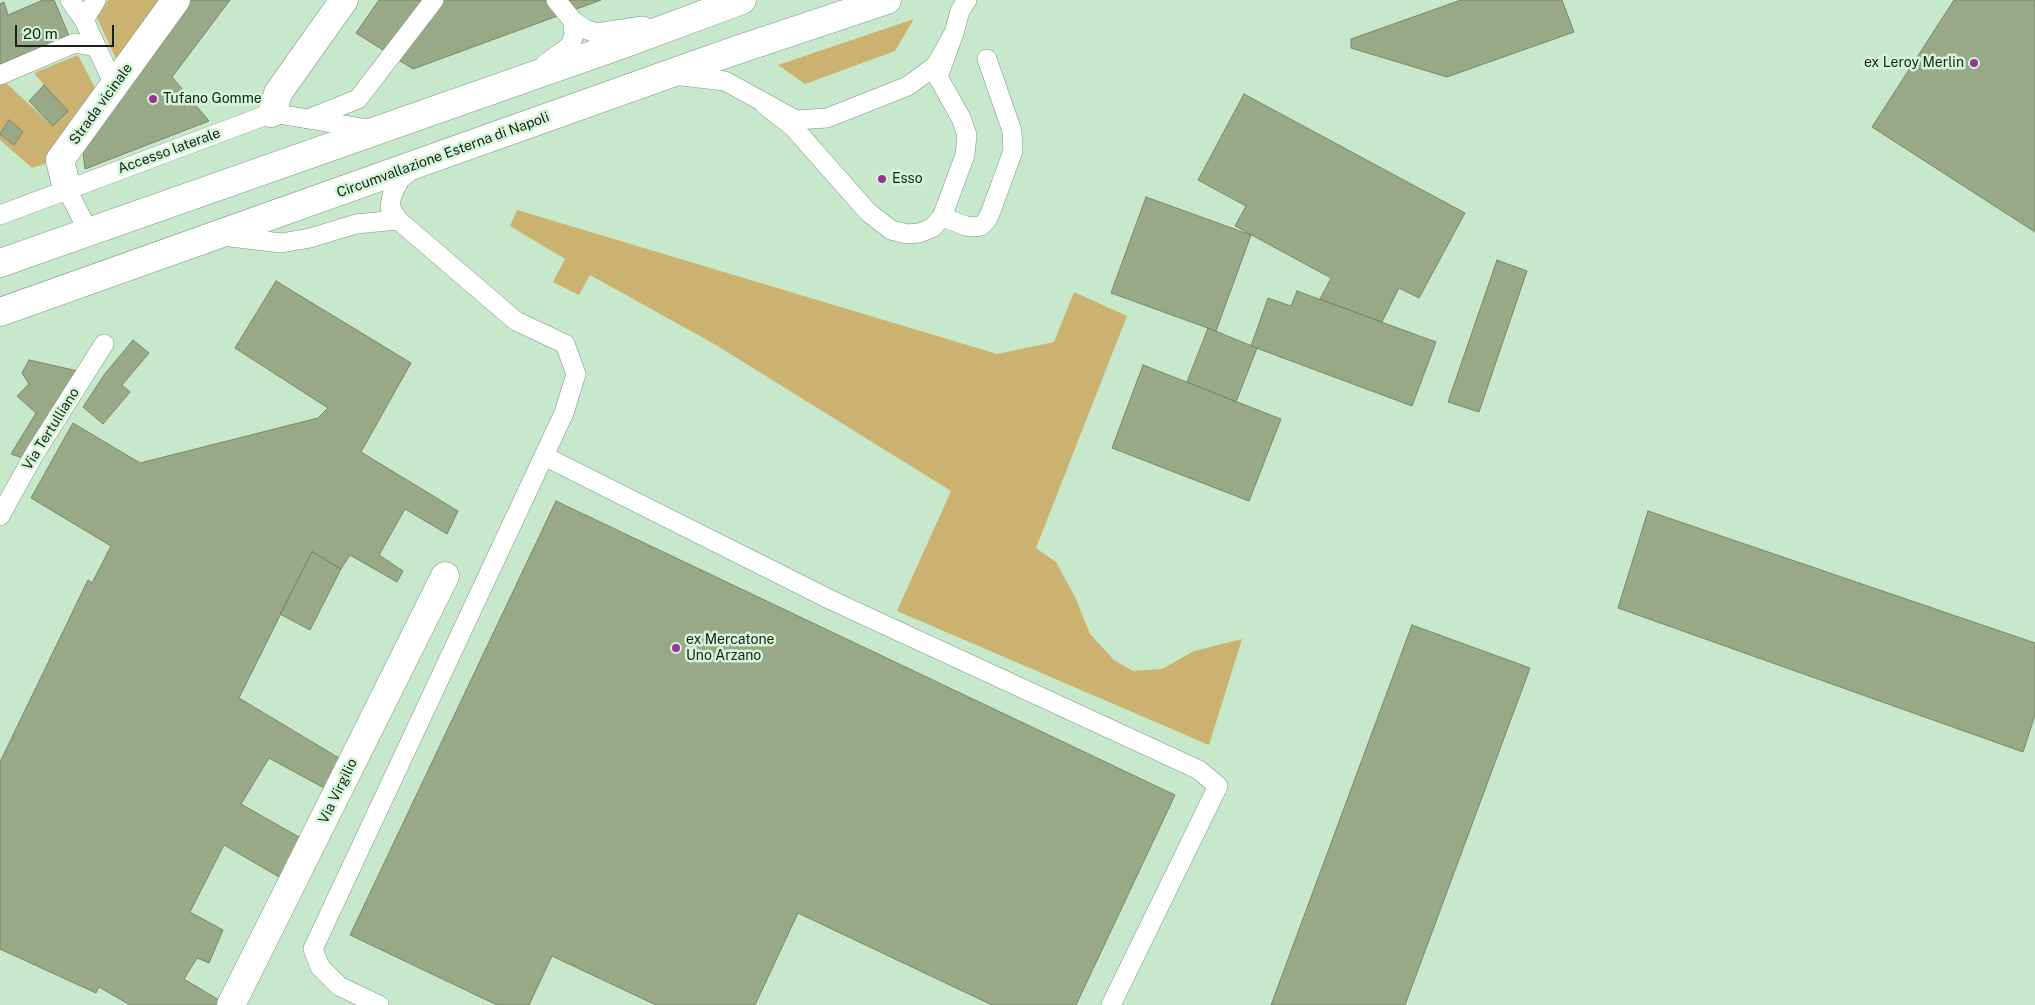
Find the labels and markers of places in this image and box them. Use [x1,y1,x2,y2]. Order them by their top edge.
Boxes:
place label: ex Leroy Merlin [1864,55,1964,71]
marker: ex Leroy Merlin [1968,57,1980,69]
place label: Tufano Gomme [163,91,262,107]
marker: Tufano Gomme [147,93,159,105]
place label: Esso [892,171,923,187]
marker: Esso [876,173,888,185]
place label: ex Mercatone Uno Arzano [686,632,774,664]
marker: ex Mercatone Uno Arzano [670,642,682,654]

